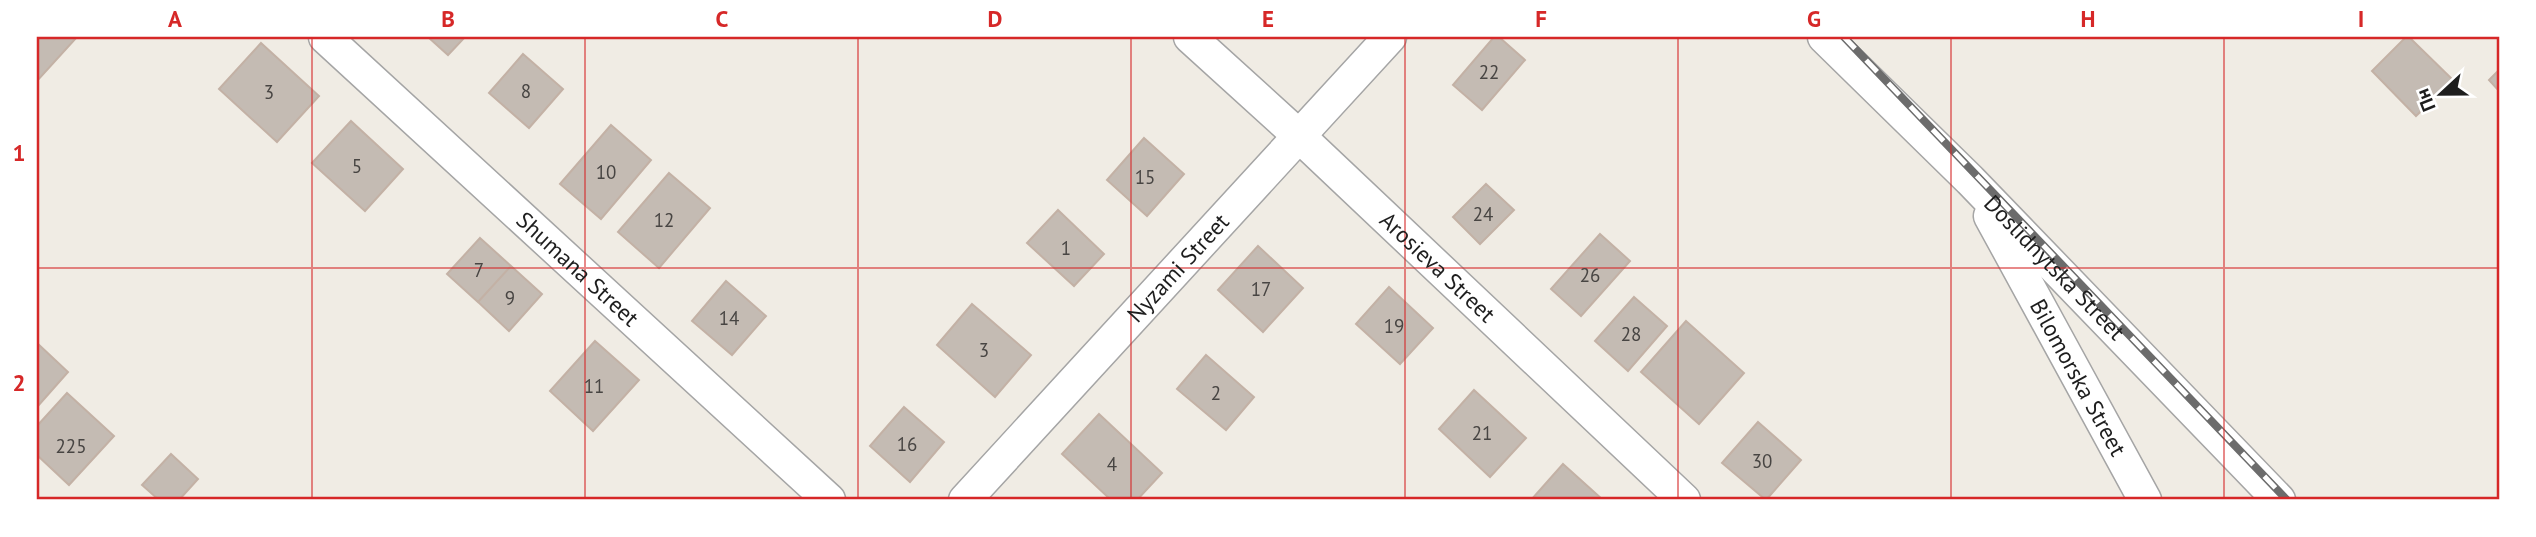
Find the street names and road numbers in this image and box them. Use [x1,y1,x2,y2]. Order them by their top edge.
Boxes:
street label: Doslidnytska Street [1978,189,2132,346]
street label: Shumana Street [511,205,645,332]
street label: Arosieva Street [1374,205,1502,328]
street label: Nyzami Street [1120,207,1235,328]
street label: Bilomorska Street [2024,294,2133,461]

